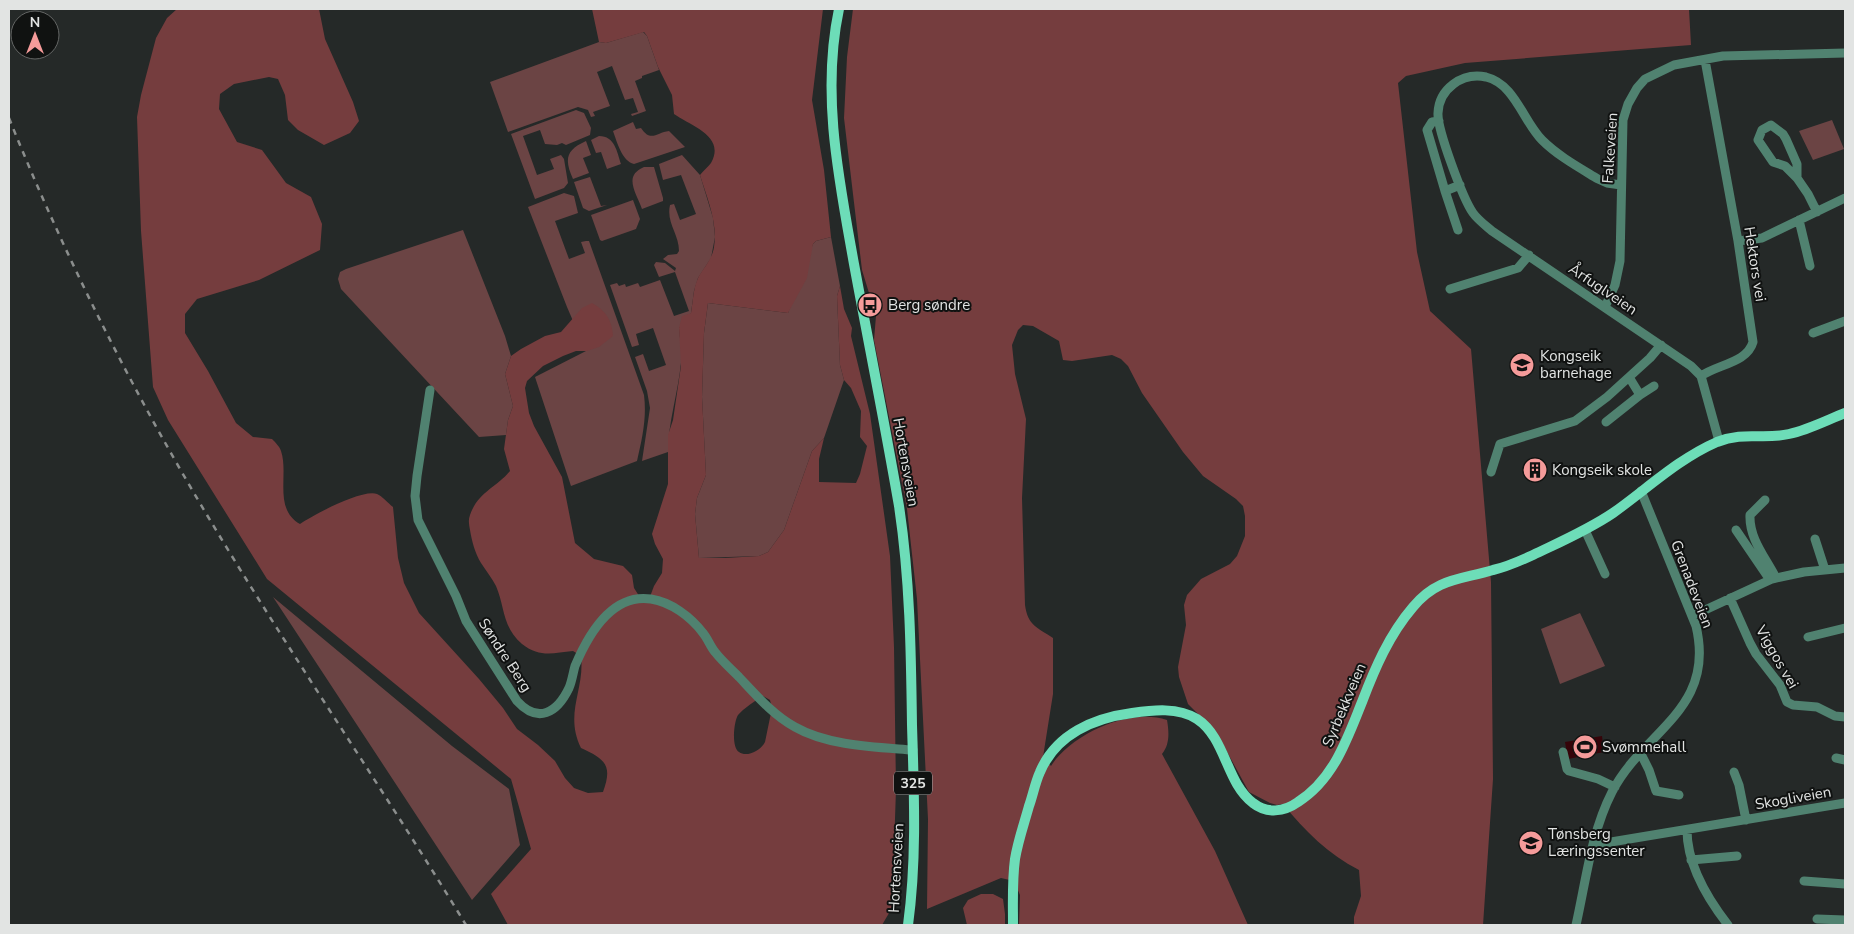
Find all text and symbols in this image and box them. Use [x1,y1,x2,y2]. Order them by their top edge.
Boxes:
north arrow [10,10,60,60]
text: N [30,13,40,32]
street label: Falkeveien [1598,112,1622,184]
street label: Hektors vei [1739,225,1771,303]
street label: Årfuglveien [1565,258,1642,319]
bus stop icon: Berg søndre [857,292,883,318]
place label: Berg søndre [888,295,970,315]
place label: Kongseik barnehage [1540,346,1612,383]
school or university icon: Kongseik barnehage [1509,352,1535,378]
street label: Hortensveien [888,416,924,508]
building icon: Kongseik skole [1522,457,1548,483]
place label: Kongseik skole [1552,460,1652,480]
street label: Grenadeveien [1666,537,1718,631]
street label: Søndre Berg [474,614,536,696]
street label: Viggos vei [1750,621,1803,692]
street label: Syrbekkveien [1317,660,1371,750]
sports icon: Svømmehall [1572,734,1598,760]
place label: Svømmehall [1602,737,1687,757]
road number: 325 [894,771,932,794]
street label: Skogliveien [1753,781,1833,815]
street label: Hortensveien [884,823,908,913]
place label: Tønsberg Læringssenter [1548,824,1645,861]
school or university icon: Tønsberg Læringssenter [1518,830,1544,856]

